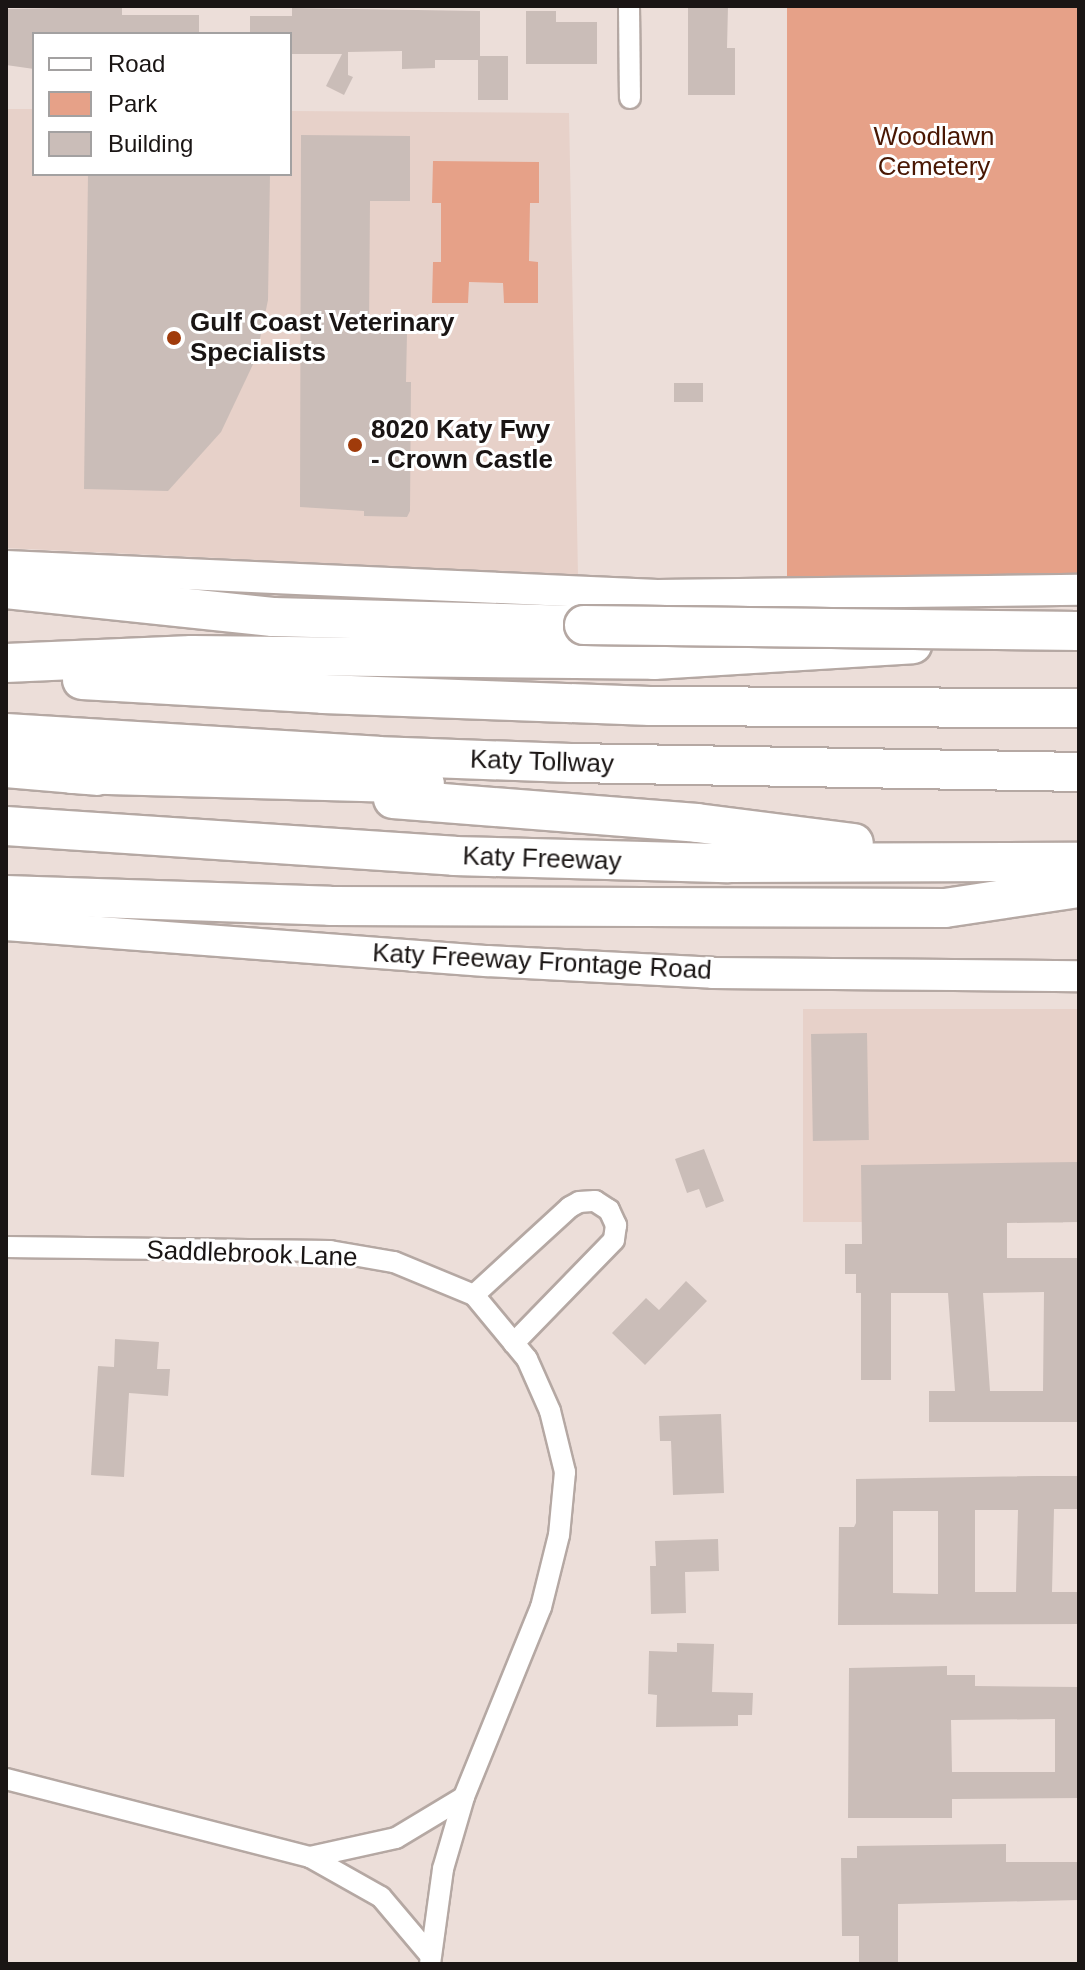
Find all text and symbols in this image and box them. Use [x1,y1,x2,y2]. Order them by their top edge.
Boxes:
legend [32,32,292,176]
text: Road [108,50,165,77]
text: Park [108,90,157,117]
park label: Woodlawn Cemetery [874,121,994,182]
text: Building [108,130,193,157]
place label: Gulf Coast Veterinary Specialists [190,307,454,368]
marker: Gulf Coast Veterinary Specialists [165,329,183,347]
place label: 8020 Katy Fwy - Crown Castle [371,414,553,476]
marker: 8020 Katy Fwy - Crown Castle [346,436,364,454]
street label: Katy Tollway [469,744,615,780]
street label: Katy Freeway [462,841,622,877]
street label: Katy Freeway Frontage Road [372,938,712,986]
street label: Saddlebrook Lane [146,1235,358,1273]

